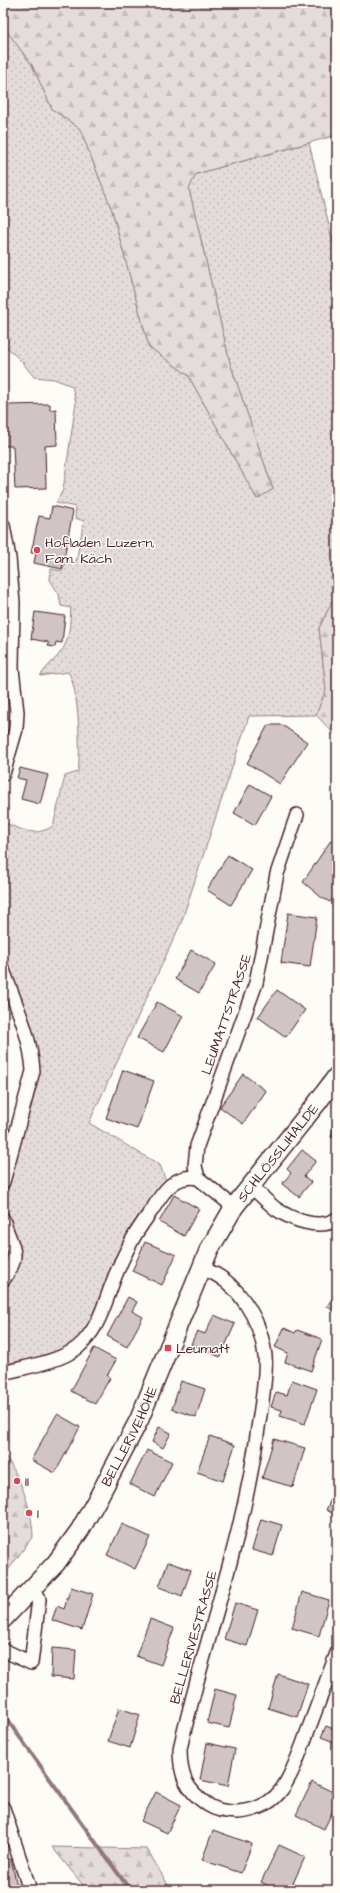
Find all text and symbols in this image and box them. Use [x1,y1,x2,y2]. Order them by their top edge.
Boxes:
place label: Hofladen Luzern, Fam. Käch [45,533,155,569]
marker: Hofladen Luzern, Fam. Käch [32,545,42,555]
street label: LEUMATTSTRASSE [197,950,257,1078]
street label: SCHLÖSSLIHALDE [233,1099,324,1207]
place label: Leumatt [176,1339,230,1359]
marker: Leumatt [163,1343,173,1353]
street label: BELLERIVEHÖHE [97,1382,163,1490]
place label: II [25,1472,29,1492]
marker: II [12,1476,22,1486]
place label: I [37,1504,39,1524]
marker: I [24,1508,34,1518]
street label: BELLERIVESTRASSE [165,1568,223,1706]

